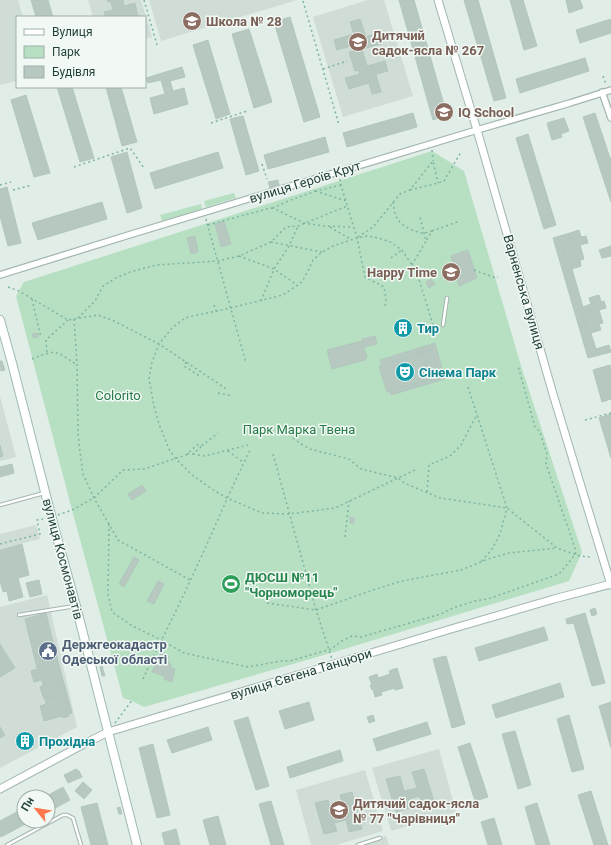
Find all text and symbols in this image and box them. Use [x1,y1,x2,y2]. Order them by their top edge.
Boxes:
school or university icon: Школа № 28 [181,10,203,32]
place label: Школа № 28 [206,14,282,29]
legend [16,16,146,88]
text: Вулиця [52,25,93,39]
place label: Дитячий садок-ясла № 267 [372,28,484,58]
school or university icon: Дитячий садок-ясла № 267 [347,31,369,53]
text: Парк [52,45,81,59]
text: Будівля [52,65,95,79]
school or university icon: IQ School [433,101,455,123]
place label: IQ School [458,105,514,120]
street label: вулиця Героїв Крут [247,158,363,206]
street label: Варненська вулиця [500,233,548,351]
school or university icon: Happy Time [440,261,462,283]
place label: Happy Time [367,265,437,280]
building icon: Тир [392,317,414,339]
place label: Тир [417,321,439,336]
theatre icon: Сінема Парк [394,361,416,383]
place label: Сінема Парк [419,365,497,380]
park label: Colorito [95,388,141,403]
park label: Парк Марка Твена [243,422,355,437]
street label: вулиця Космонавтів [40,497,86,621]
place label: ДЮСШ №11 "Чорноморець" [245,570,337,600]
sports icon: ДЮСШ №11 "Чорноморець" [220,573,242,595]
place label: Держгеокадастр Одеської області [62,637,167,667]
public building icon: Держгеокадастр Одеської області [37,640,59,662]
street label: вулиця Євгена Танцюри [228,645,374,703]
building icon: Прохідна [14,730,36,752]
place label: Прохідна [39,734,95,749]
north arrow [16,789,56,829]
text: Пн [19,795,37,814]
place label: Дитячий садок-ясла № 77 "Чарівниця" [353,796,479,826]
school or university icon: Дитячий садок-ясла № 77 "Чарівниця" [328,799,350,821]

